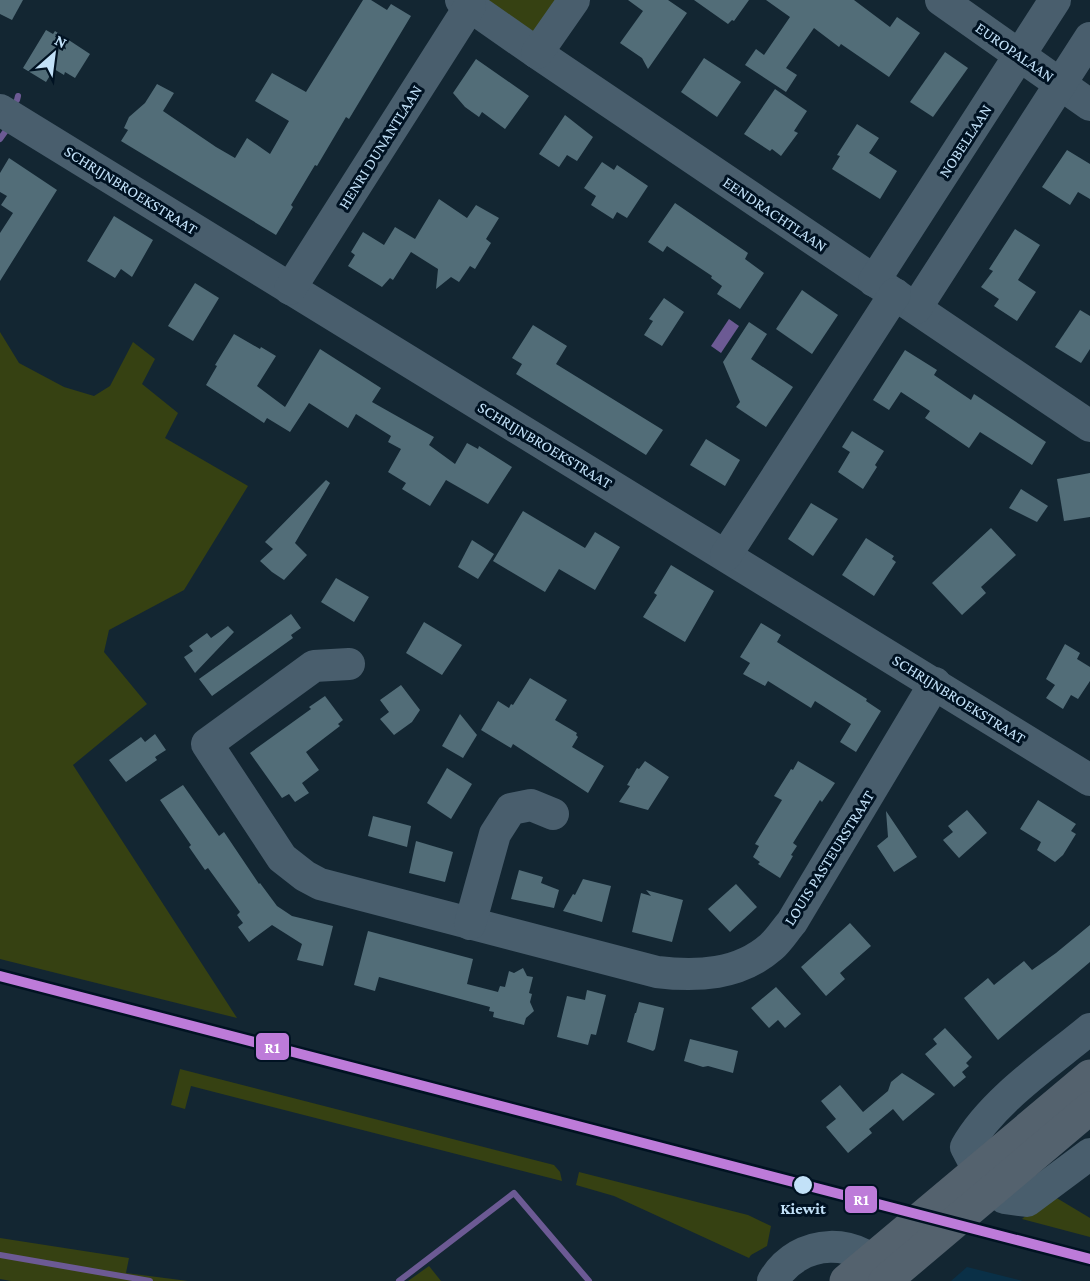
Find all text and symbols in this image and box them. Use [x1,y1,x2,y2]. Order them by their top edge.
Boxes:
street label: EUROPALAAN [973,19,1057,85]
north arrow [24,24,84,84]
text: N [52,31,70,51]
street label: HENRI DUNANTLAAN [335,82,425,212]
street label: NOBELLAAN [935,101,995,181]
street label: SCHRIJNBROEKSTRAAT [61,142,201,239]
street label: EENDRACHTLAAN [720,173,830,255]
street label: SCHRIJNBROEKSTRAAT [474,398,615,493]
street label: SCHRIJNBROEKSTRAAT [889,651,1029,748]
street label: LOUIS PASTEURSTRAAT [781,787,878,928]
line badge: R1 [255,1032,290,1061]
text: R1 [264,1039,280,1056]
marker: Kiewit [792,1174,814,1196]
line badge: R1 [844,1185,878,1214]
text: R1 [853,1191,869,1208]
place label: Kiewit [780,1200,826,1217]

